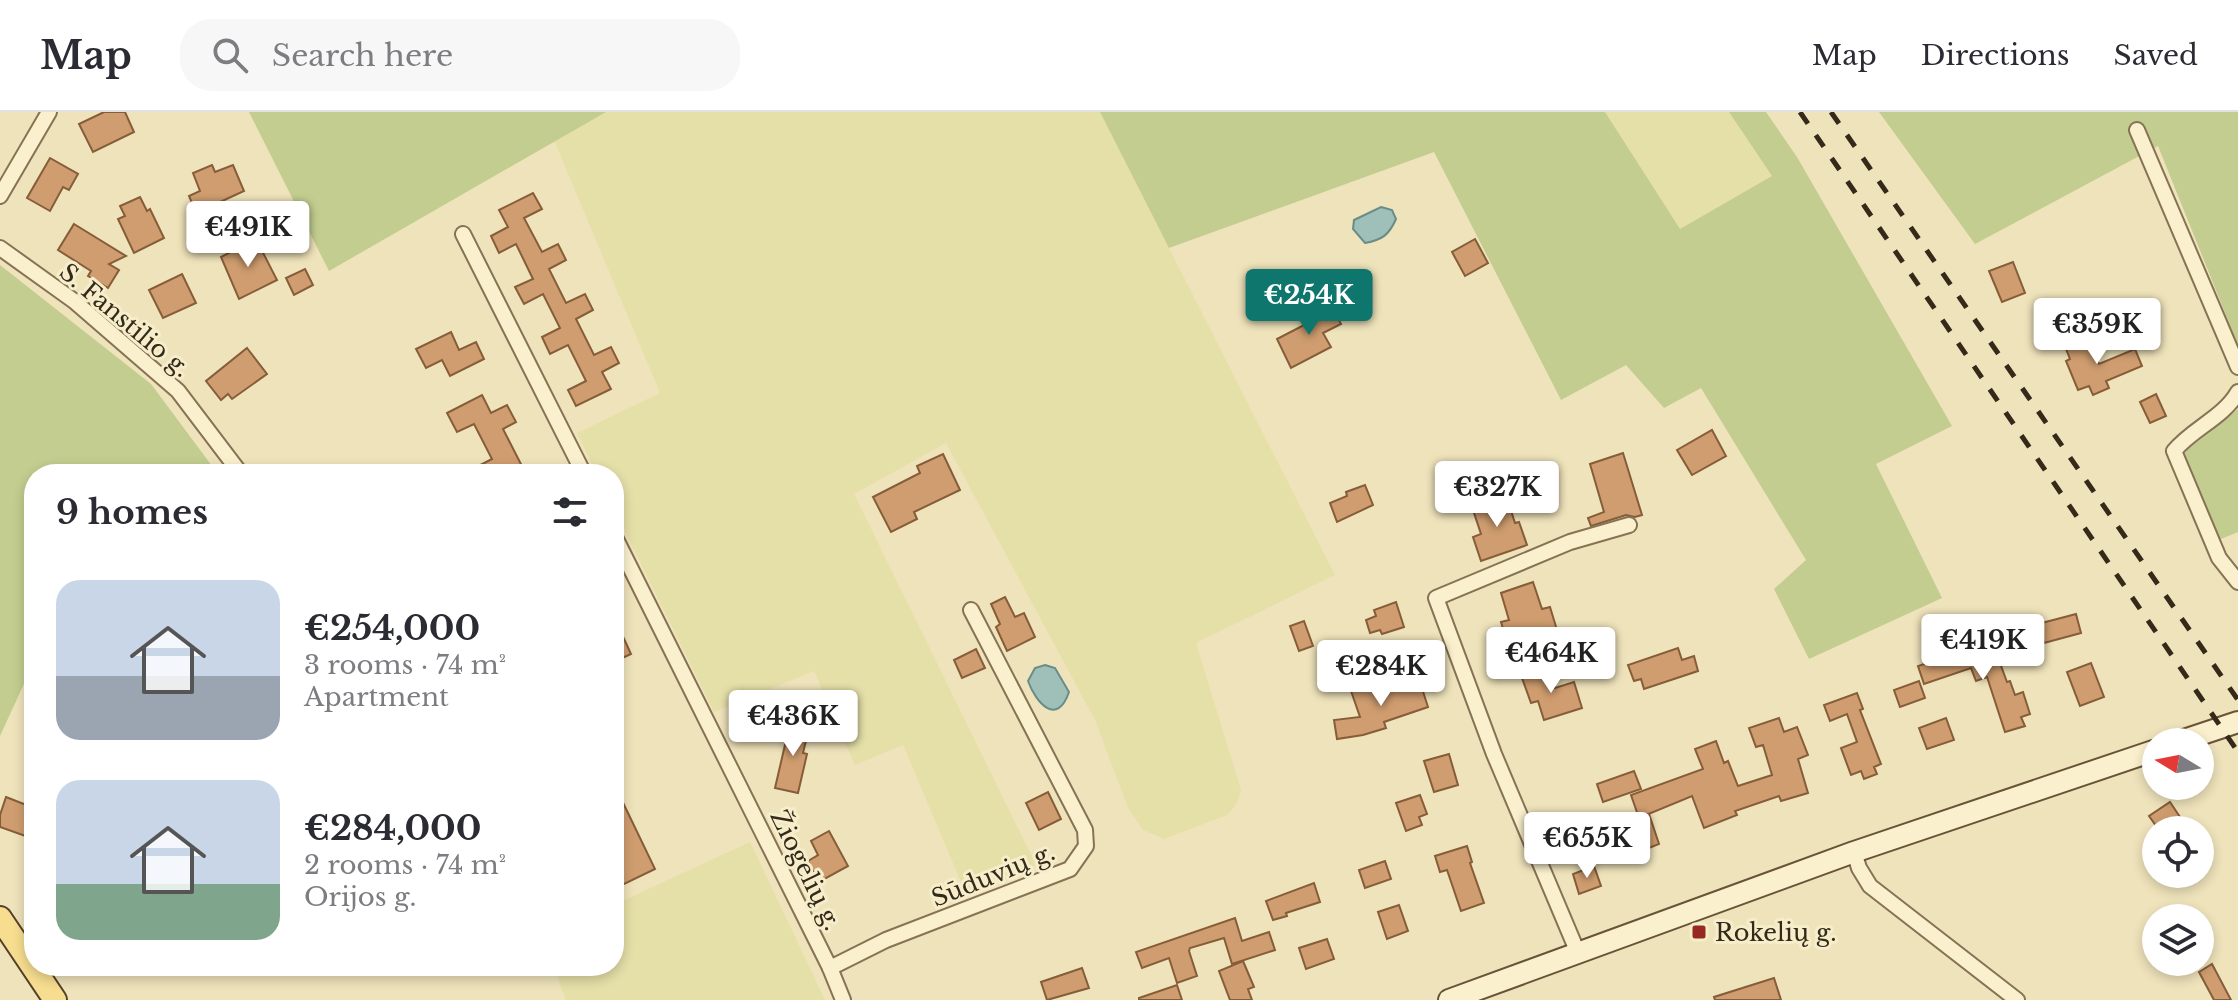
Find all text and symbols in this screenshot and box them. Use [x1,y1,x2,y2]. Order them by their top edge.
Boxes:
search box [180,19,740,91]
text: Map [40,32,132,79]
icon: search [208,33,252,77]
text: Search here [272,37,453,74]
text: Map [1812,38,1877,73]
text: Directions [1921,38,2070,73]
text: Saved [2114,38,2198,73]
pin: €491K [192,201,304,269]
text: €491K [204,211,292,243]
street label: S. Fanstilio g. [54,257,196,383]
pin: €254K [1253,269,1365,337]
text: €254K [1264,279,1354,311]
pin: €359K [2041,298,2153,366]
text: €359K [2052,308,2142,340]
pin: €327K [1441,461,1553,529]
text: €327K [1453,471,1541,503]
icon: filters [548,490,592,534]
text: 9 homes [56,491,208,533]
text: €254,000 [304,607,480,649]
icon: home [120,612,216,708]
pin: €419K [1927,614,2039,682]
text: €419K [1939,624,2027,656]
pin: €464K [1495,627,1607,695]
text: €464K [1504,637,1598,669]
pin: €284K [1325,640,1437,708]
text: 3 rooms · 74 m² [304,649,506,681]
text: €284K [1335,650,1427,682]
text: Apartment [304,681,449,713]
pin: €436K [737,690,849,758]
text: €436K [747,700,839,732]
north arrow [2142,728,2214,800]
map controls [2142,728,2214,976]
street label: Žiogelių g. [764,805,848,935]
text: €284,000 [304,807,481,849]
icon: home [120,812,216,908]
pin: €655K [1531,812,1643,880]
button: locate [2142,816,2214,888]
text: €655K [1542,822,1632,854]
street label: Sūduvių g. [927,837,1059,913]
text: 2 rooms · 74 m² [304,849,506,881]
text: Orijos g. [304,881,417,913]
button: layers [2142,904,2214,976]
place label: Rokelių g. [1715,918,1837,947]
marker: Rokelių g. [1690,923,1708,941]

